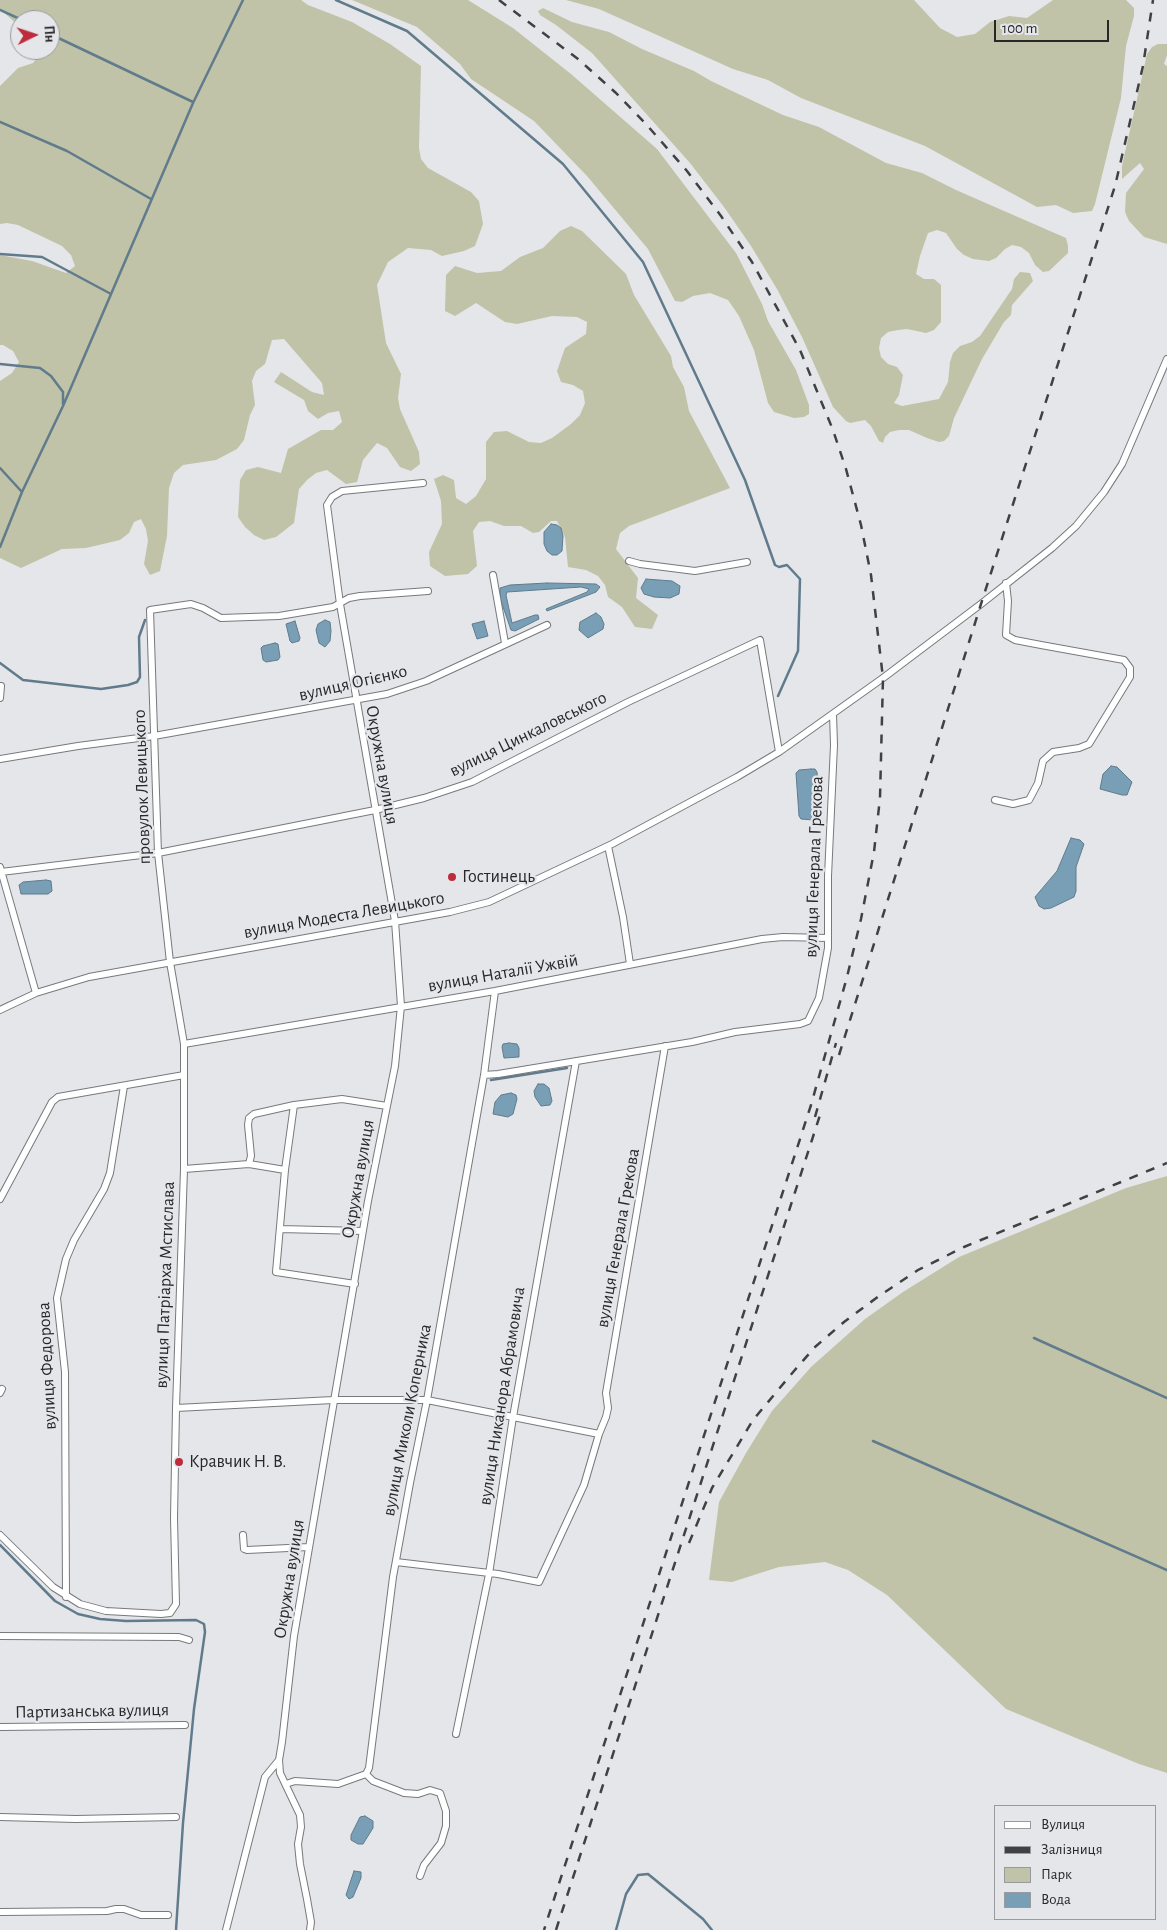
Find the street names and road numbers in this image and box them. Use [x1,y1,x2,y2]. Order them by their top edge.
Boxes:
street label: вулиця Огієнко [297,660,409,706]
street label: вулиця Цинкаловського [446,687,610,781]
street label: Окружна вулиця [361,704,403,826]
street label: провулок Левицького [128,709,156,865]
street label: вулиця Генерала Грекова [800,776,828,958]
street label: вулиця Модеста Левицького [242,887,446,943]
street label: вулиця Наталії Ужвій [426,949,580,997]
street label: Окружна вулиця [337,1118,379,1240]
street label: вулиця Генерала Грекова [592,1147,644,1329]
street label: вулиця Патріарха Мстислава [151,1181,179,1389]
street label: вулиця Никанора Абрамовича [474,1285,530,1507]
street label: вулиця Федорова [33,1302,61,1430]
street label: вулиця Миколи Коперника [378,1322,436,1518]
street label: Окружна вулиця [269,1518,309,1640]
street label: Партизанська вулиця [15,1699,169,1723]

